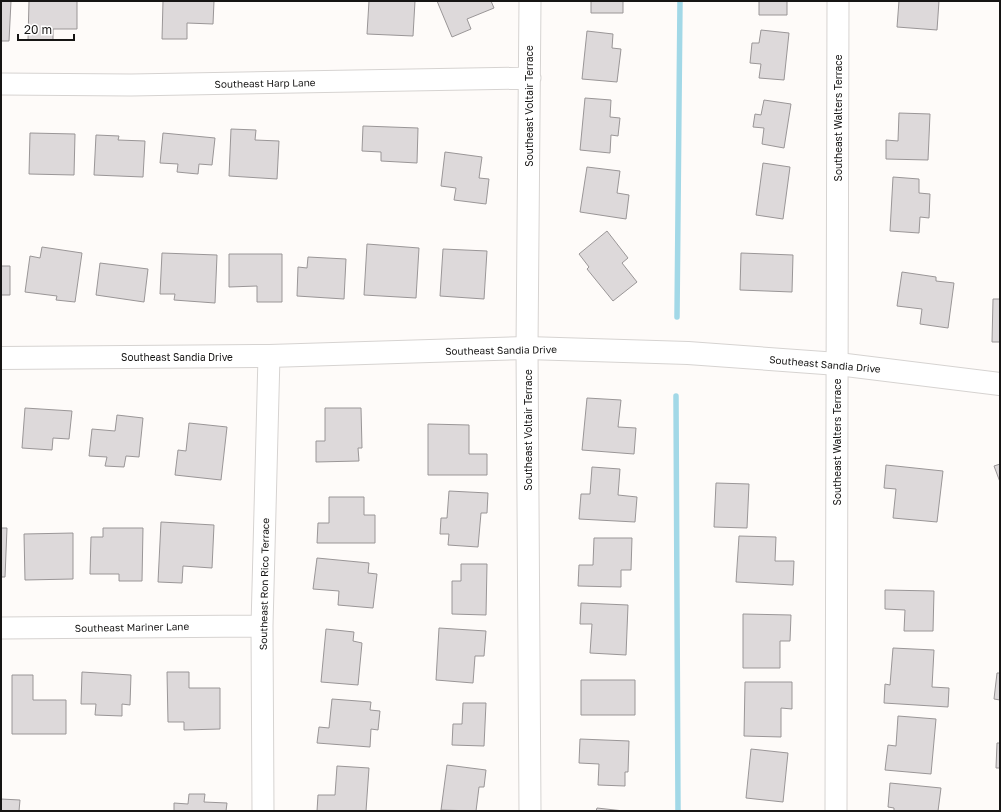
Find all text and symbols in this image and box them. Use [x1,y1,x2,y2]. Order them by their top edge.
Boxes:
scale bar [18,16,74,42]
text: 20 m [24,22,52,37]
street label: Southeast Voltair Terrace [523,45,535,167]
street label: Southeast Walters Terrace [832,54,844,181]
street label: Southeast Harp Lane [214,76,316,90]
street label: Southeast Sandia Drive [445,343,557,357]
street label: Southeast Sandia Drive [121,351,233,363]
street label: Southeast Sandia Drive [769,353,881,375]
street label: Southeast Voltair Terrace [522,369,534,491]
street label: Southeast Walters Terrace [831,378,843,505]
street label: Southeast Ron Rico Terrace [257,518,271,650]
street label: Southeast Mariner Lane [75,620,190,634]

